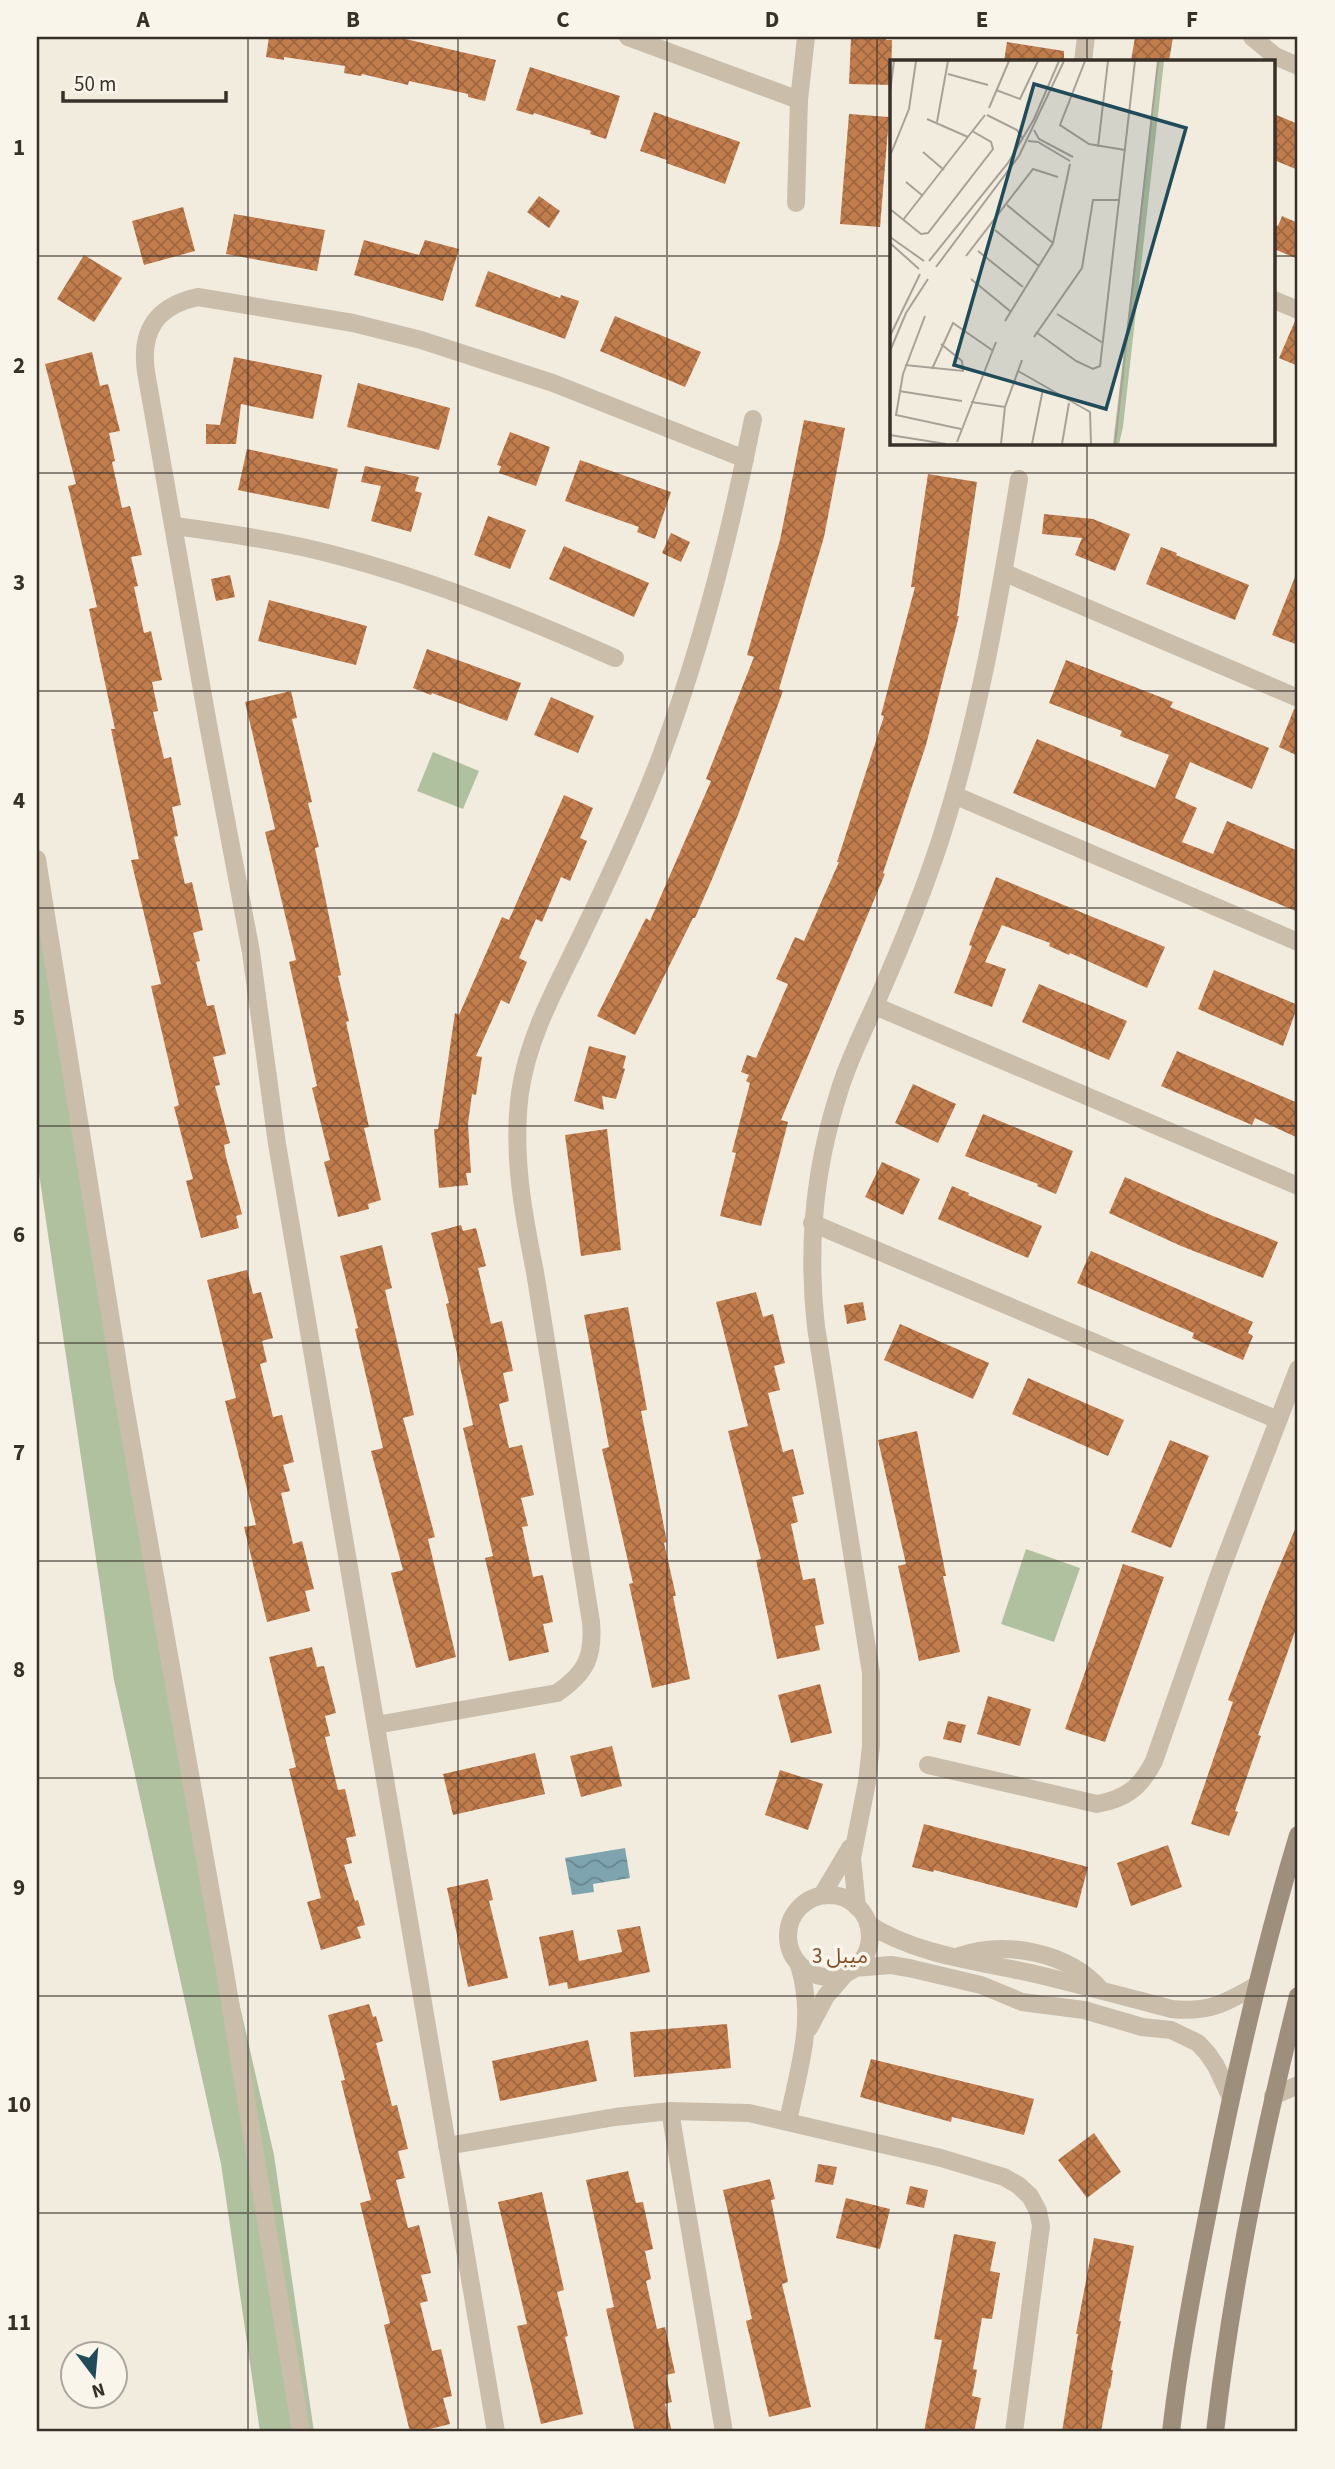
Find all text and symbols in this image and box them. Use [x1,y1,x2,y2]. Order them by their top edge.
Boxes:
text: A [135,3,150,36]
text: B [346,3,360,36]
text: C [556,3,570,36]
text: D [765,3,779,36]
text: E [976,3,988,36]
text: F [1186,3,1198,36]
scale bar [63,60,226,104]
inset map [890,60,1276,444]
text: 50 m [74,69,116,99]
text: 1 [13,131,25,164]
text: 2 [13,349,25,382]
text: 3 [13,566,25,599]
text: 4 [13,784,25,817]
text: 5 [13,1001,25,1034]
text: 6 [13,1218,25,1251]
text: 7 [13,1436,25,1469]
text: 8 [13,1653,25,1686]
text: 9 [13,1871,25,1904]
district label: ميبل 3 [812,1941,868,1971]
text: 10 [7,2088,31,2121]
text: 11 [7,2306,31,2339]
north arrow [60,2340,130,2410]
text: N [88,2375,108,2405]

